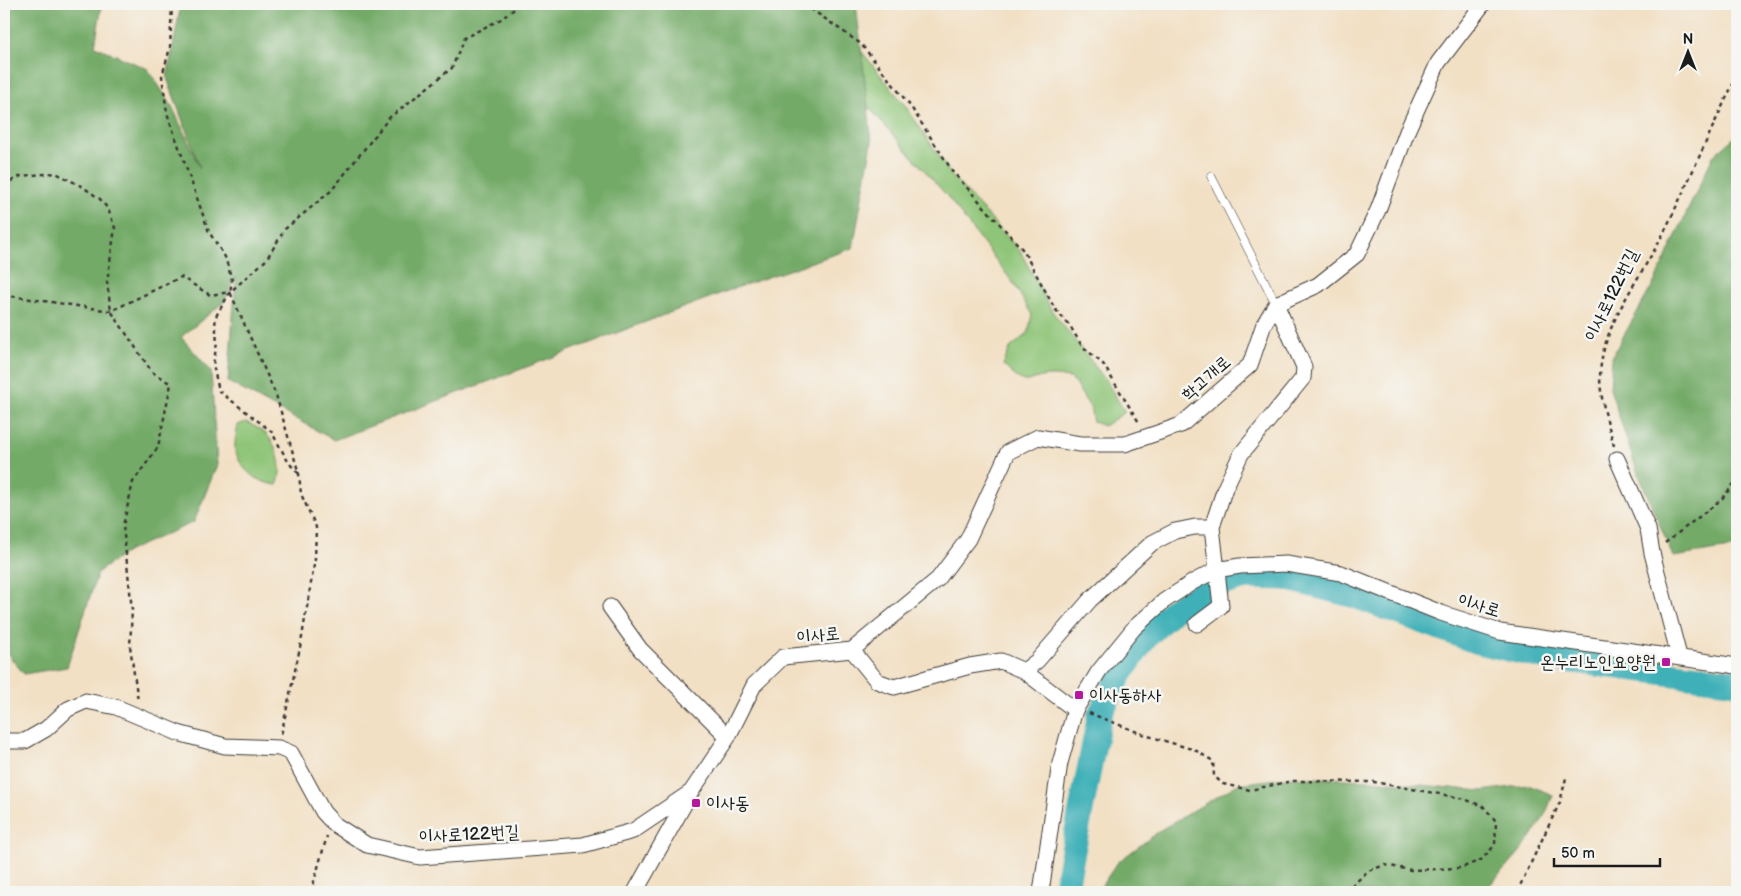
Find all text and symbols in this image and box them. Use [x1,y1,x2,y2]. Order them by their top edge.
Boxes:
north arrow [1664,28,1714,78]
text: N [1683,31,1693,48]
street label: 이사로122번길 [1580,245,1643,345]
street label: 학고개로 [1178,351,1235,405]
street label: 이사로 [1455,589,1503,622]
street label: 이사로 [795,623,841,648]
place label: 온누리노인요양원 [1540,652,1656,673]
marker: 온누리노인요양원 [1660,656,1672,668]
place label: 이사동하사 [1089,685,1162,706]
marker: 이사동하사 [1073,689,1085,701]
place label: 이사동 [706,793,749,814]
marker: 이사동 [690,797,702,809]
street label: 이사로122번길 [418,821,520,848]
scale bar [1554,836,1660,868]
text: 50 m [1561,844,1595,863]

